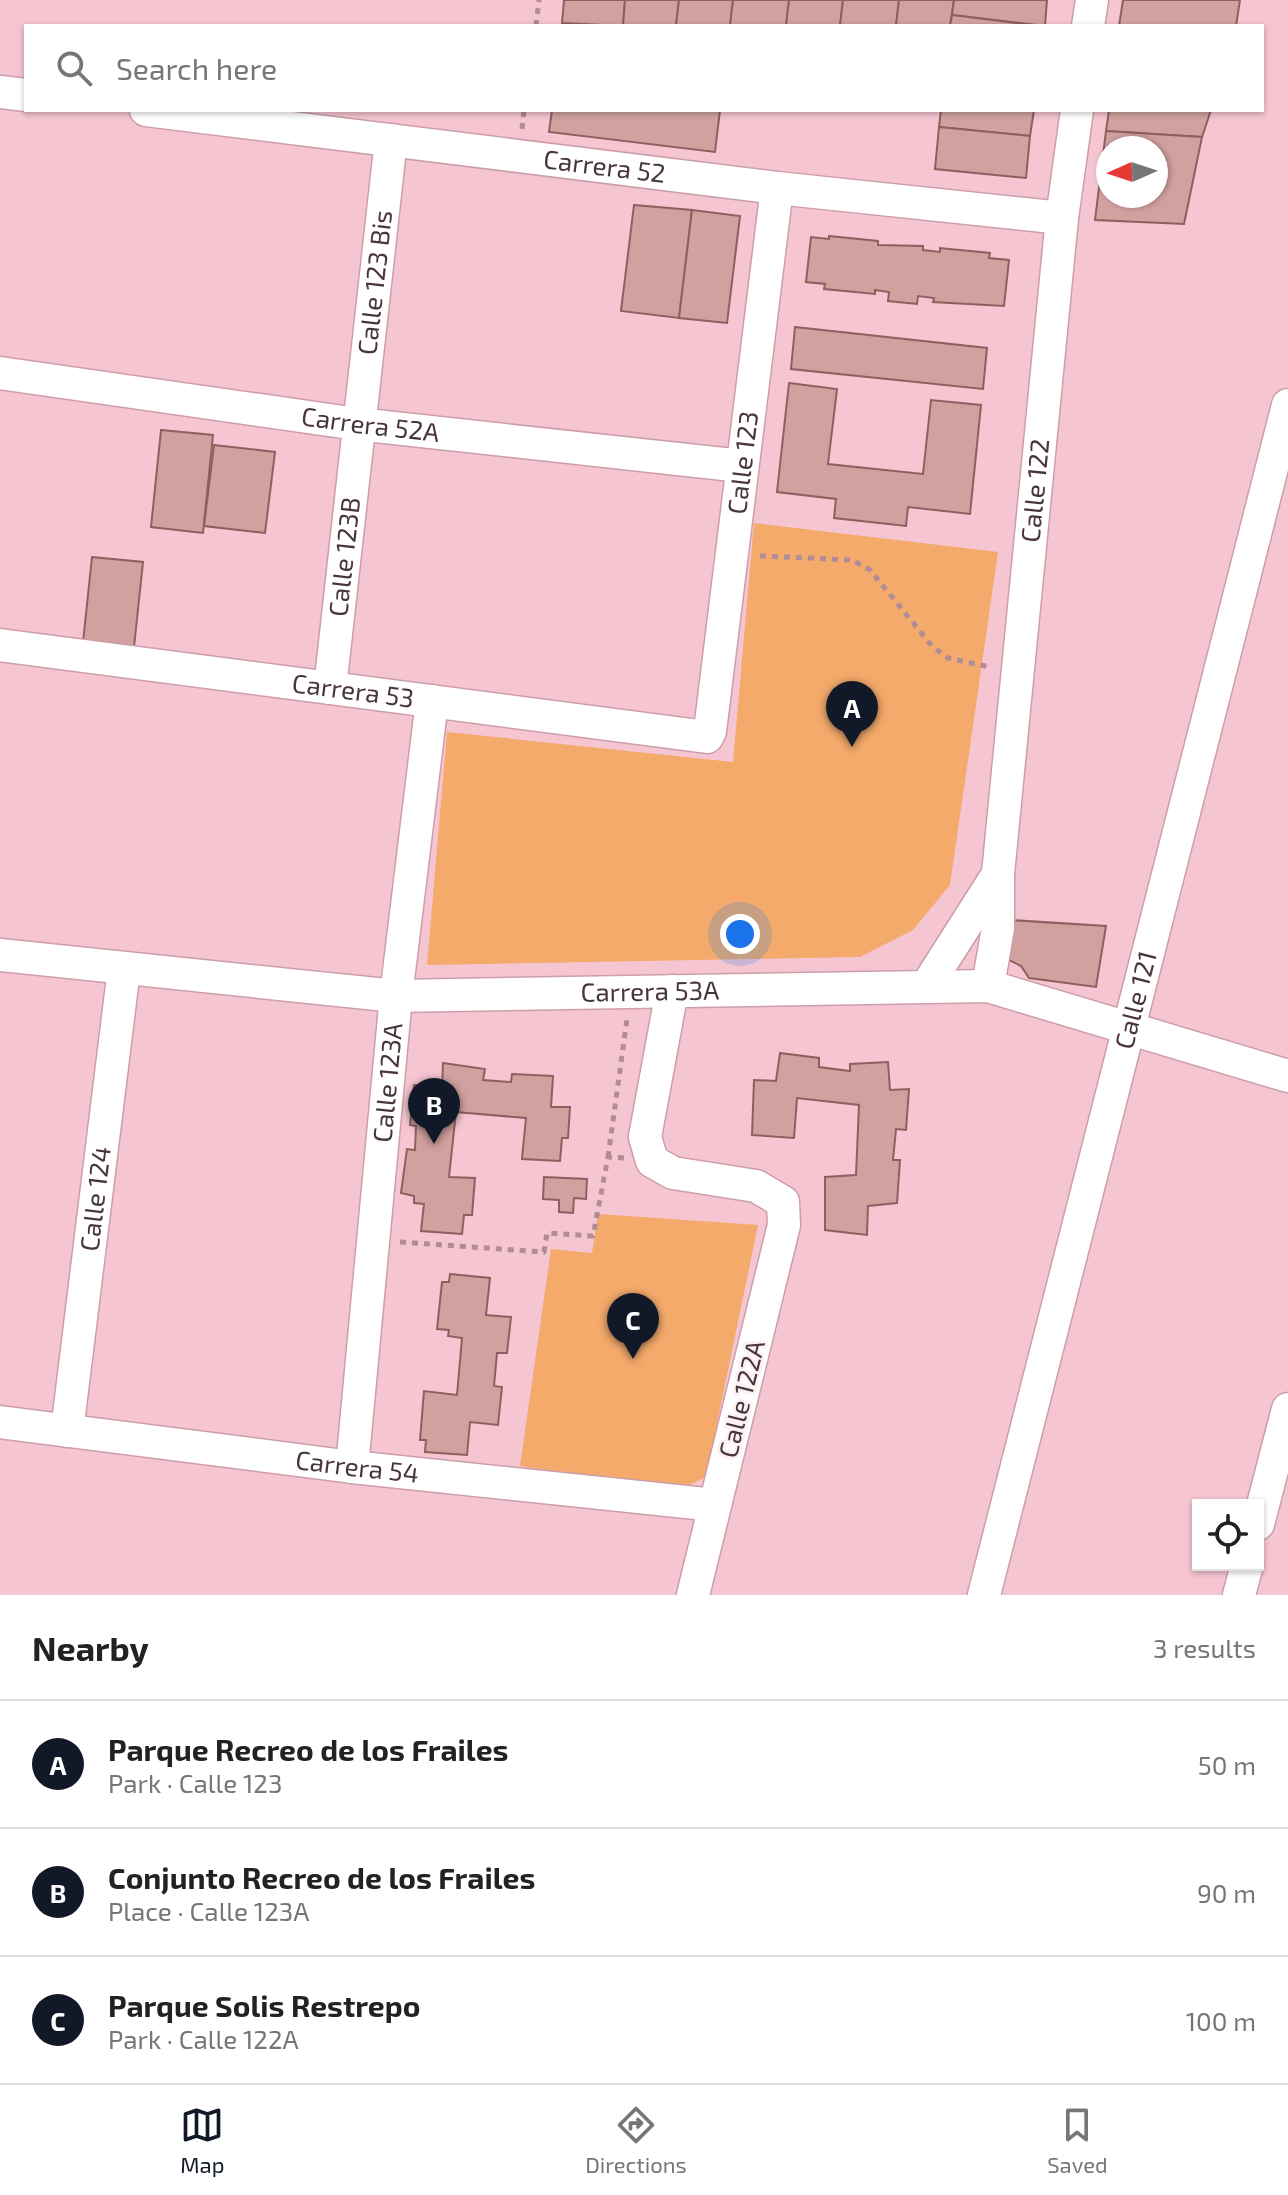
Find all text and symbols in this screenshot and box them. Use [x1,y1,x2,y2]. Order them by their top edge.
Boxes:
search box [24,24,1264,112]
icon: search [52,46,96,90]
text: Search here [116,50,277,86]
north arrow [1096,136,1168,208]
street label: Carrera 52 [542,142,667,188]
street label: Calle 123 Bis [350,208,397,356]
street label: Carrera 52A [300,399,441,447]
street label: Calle 123 [720,409,763,516]
street label: Calle 122 [1013,437,1054,544]
street label: Calle 123B [321,495,365,618]
street label: Carrera 53 [290,666,416,713]
pin: A [826,681,878,747]
your location [720,914,760,954]
street label: Calle 121 [1107,948,1162,1052]
street label: Carrera 53A [580,974,719,1007]
street label: Calle 123A [365,1021,407,1144]
pin: B [408,1078,460,1144]
street label: Calle 124 [72,1144,116,1253]
pin: C [607,1293,659,1359]
street label: Calle 122A [711,1337,770,1461]
street label: Carrera 54 [294,1443,421,1488]
map controls [1192,1499,1264,1571]
button: locate [1192,1499,1264,1571]
text: Nearby [32,1627,149,1668]
text: 3 results [1153,1632,1256,1663]
text: Parque Recreo de los Frailes [108,1731,509,1767]
text: A [50,1749,66,1780]
text: 50 m [1198,1749,1256,1780]
text: Park · Calle 123 [108,1767,282,1798]
text: Conjunto Recreo de los Frailes [108,1859,535,1895]
text: B [50,1877,66,1908]
text: 90 m [1197,1877,1256,1908]
text: Place · Calle 123A [108,1895,309,1926]
text: Parque Solis Restrepo [108,1987,420,2023]
text: C [50,2005,66,2036]
text: 100 m [1186,2005,1256,2036]
text: Park · Calle 122A [108,2023,299,2054]
tab: Map [180,2103,224,2177]
tab: Directions [585,2103,687,2177]
tab: Saved [1047,2103,1108,2177]

